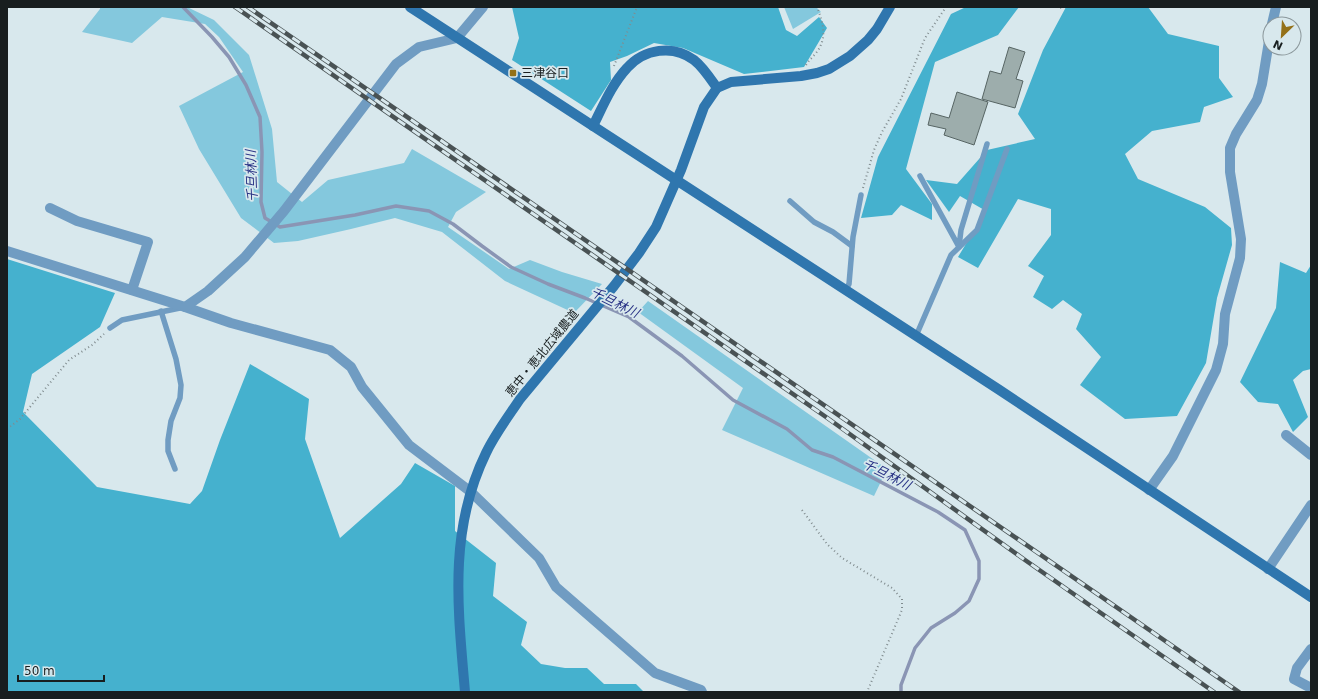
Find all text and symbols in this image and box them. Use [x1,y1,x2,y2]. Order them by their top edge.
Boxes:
north arrow [1262,16,1302,56]
text: N [1271,37,1285,52]
place label: 三津谷口 [521,66,569,80]
marker: 三津谷口 [508,68,518,78]
water label: 千旦林川 [243,148,260,202]
water label: 千旦林川 [588,284,643,321]
street label: 恵中・恵北広域農道 [503,307,581,399]
water label: 千旦林川 [860,456,915,494]
scale bar [18,657,104,683]
text: 50 m [24,664,55,678]

